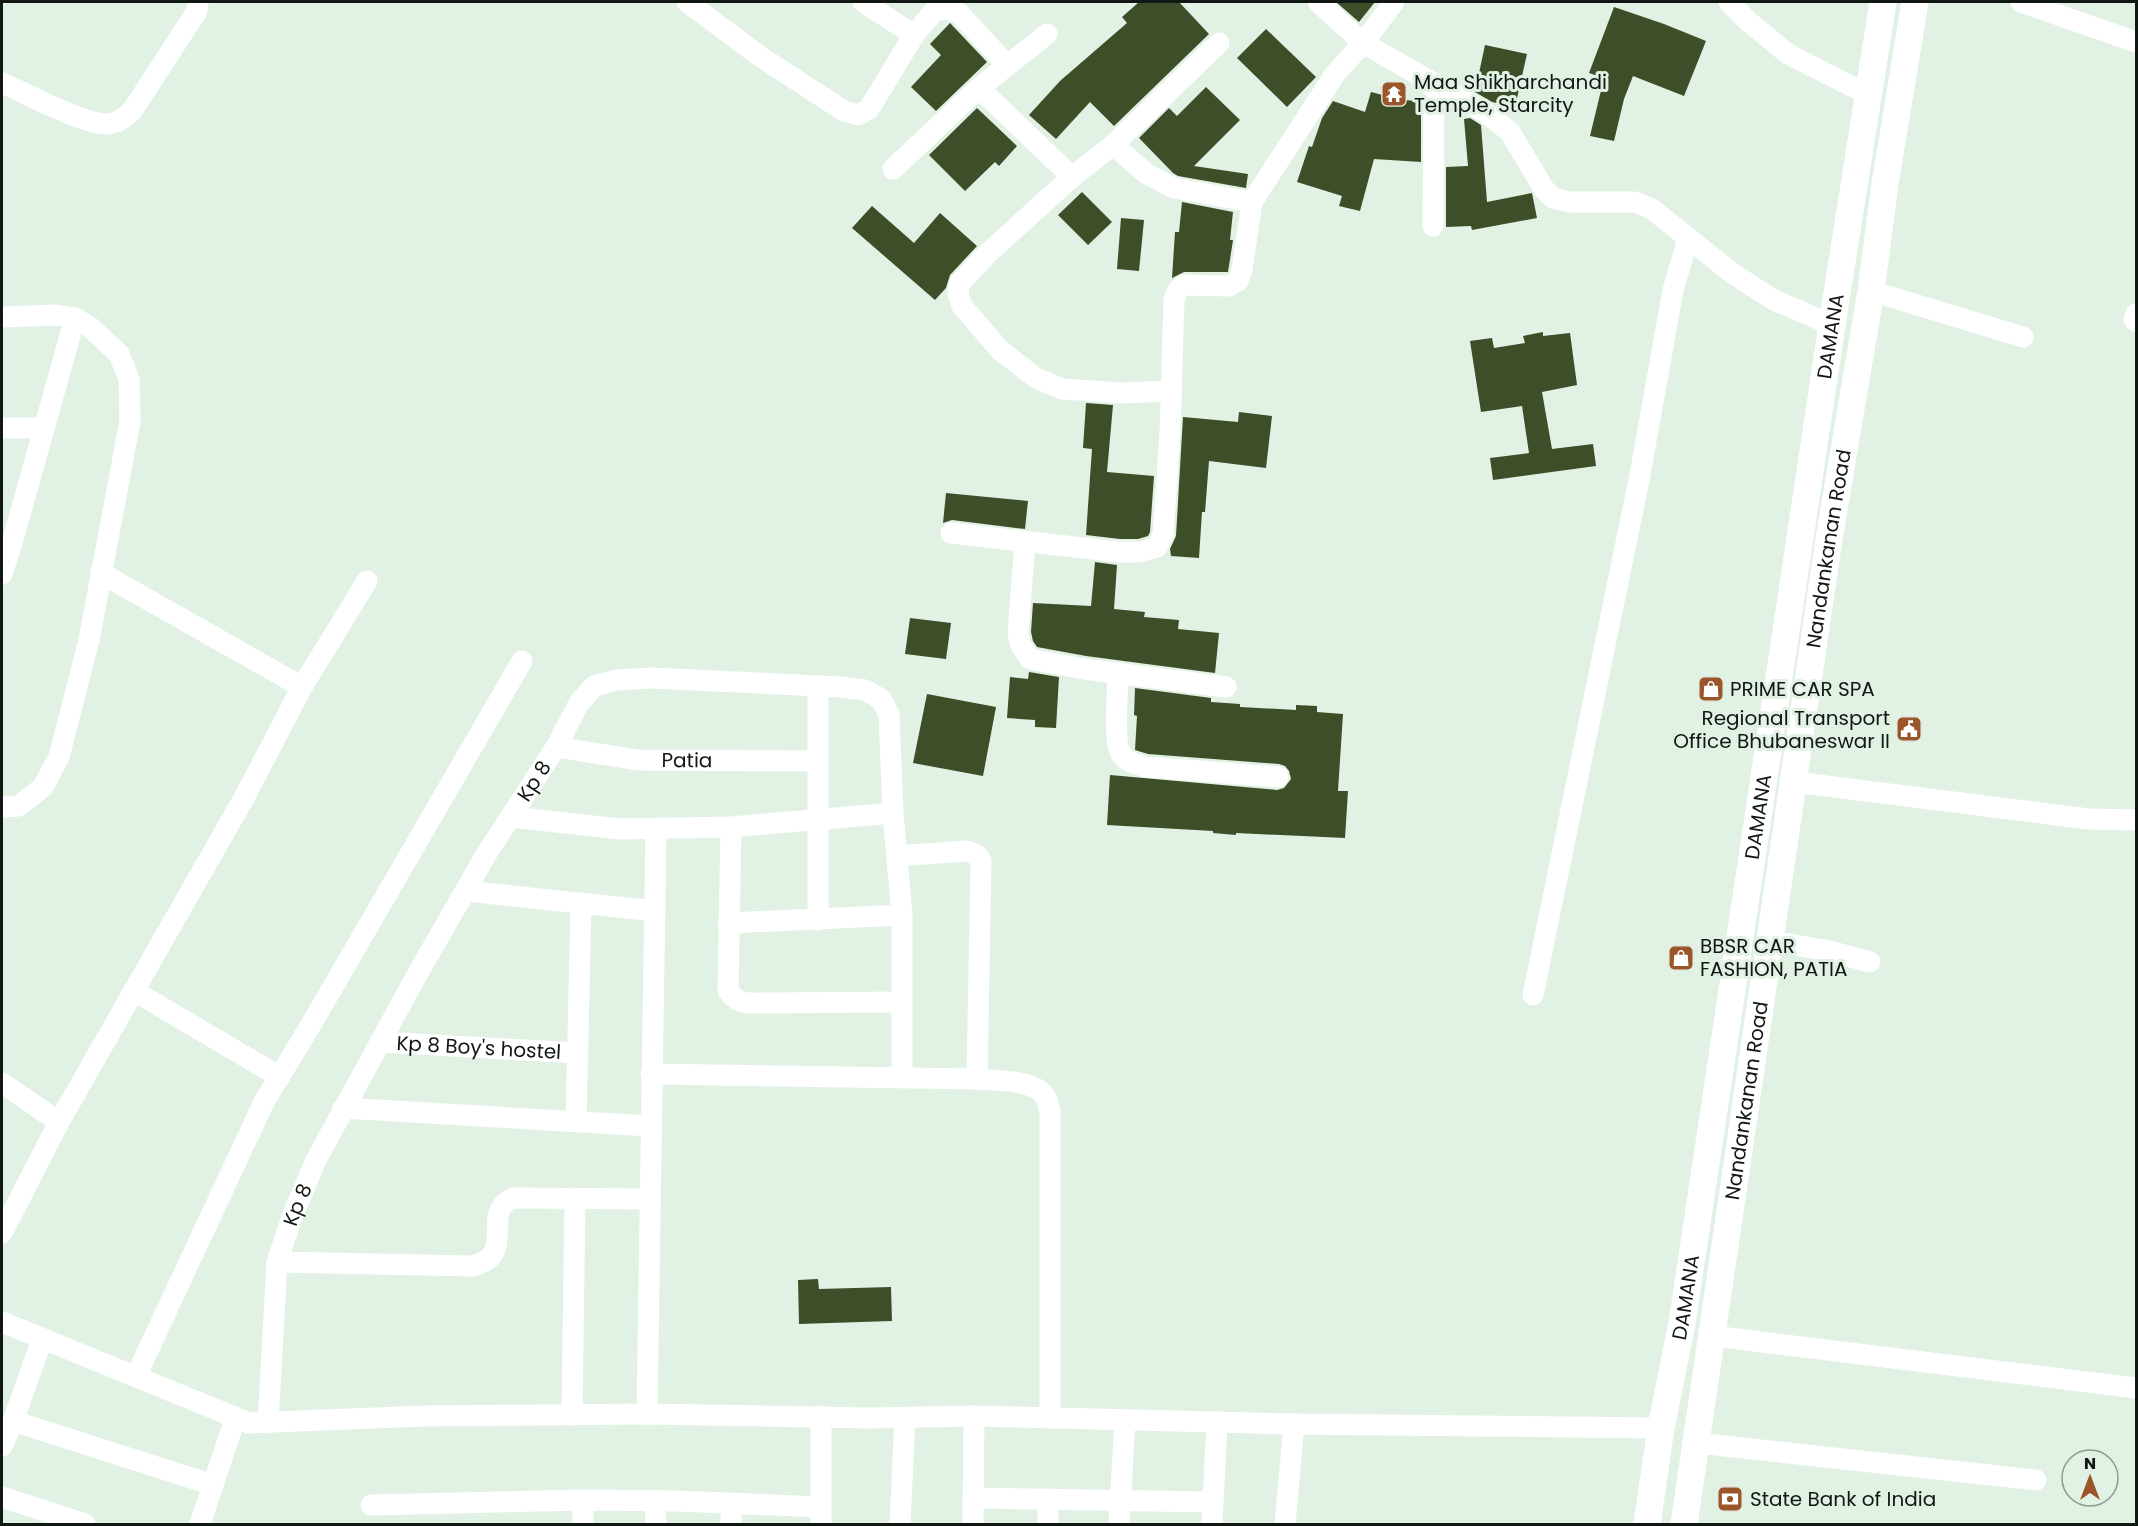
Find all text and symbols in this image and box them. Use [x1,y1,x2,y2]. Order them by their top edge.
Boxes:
place label: Maa Shikharchandi Temple, Starcity [1414,68,1607,119]
temple icon: Maa Shikharchandi Temple, Starcity [1379,79,1409,109]
street label: DAMANA [1810,292,1851,381]
street label: Nandankanan Road [1799,447,1858,650]
shop icon: PRIME CAR SPA [1696,674,1726,704]
place label: PRIME CAR SPA [1730,675,1875,703]
place label: Regional Transport Office Bhubaneswar II [1673,704,1890,755]
public building icon: Regional Transport Office Bhubaneswar II [1894,714,1924,744]
street label: Patia [661,746,712,774]
street label: Kp 8 [510,755,558,807]
street label: DAMANA [1738,772,1778,861]
place label: BBSR CAR FASHION, PATIA [1700,932,1847,983]
shop icon: BBSR CAR FASHION, PATIA [1666,943,1696,973]
street label: Nandankanan Road [1718,999,1775,1202]
street label: Kp 8 Boy's hostel [396,1029,562,1066]
street label: Kp 8 [276,1179,319,1229]
street label: DAMANA [1665,1253,1706,1342]
north arrow [2060,1448,2120,1508]
text: N [2084,1452,2096,1475]
bank icon: State Bank of India [1715,1484,1745,1514]
place label: State Bank of India [1750,1485,1936,1513]

